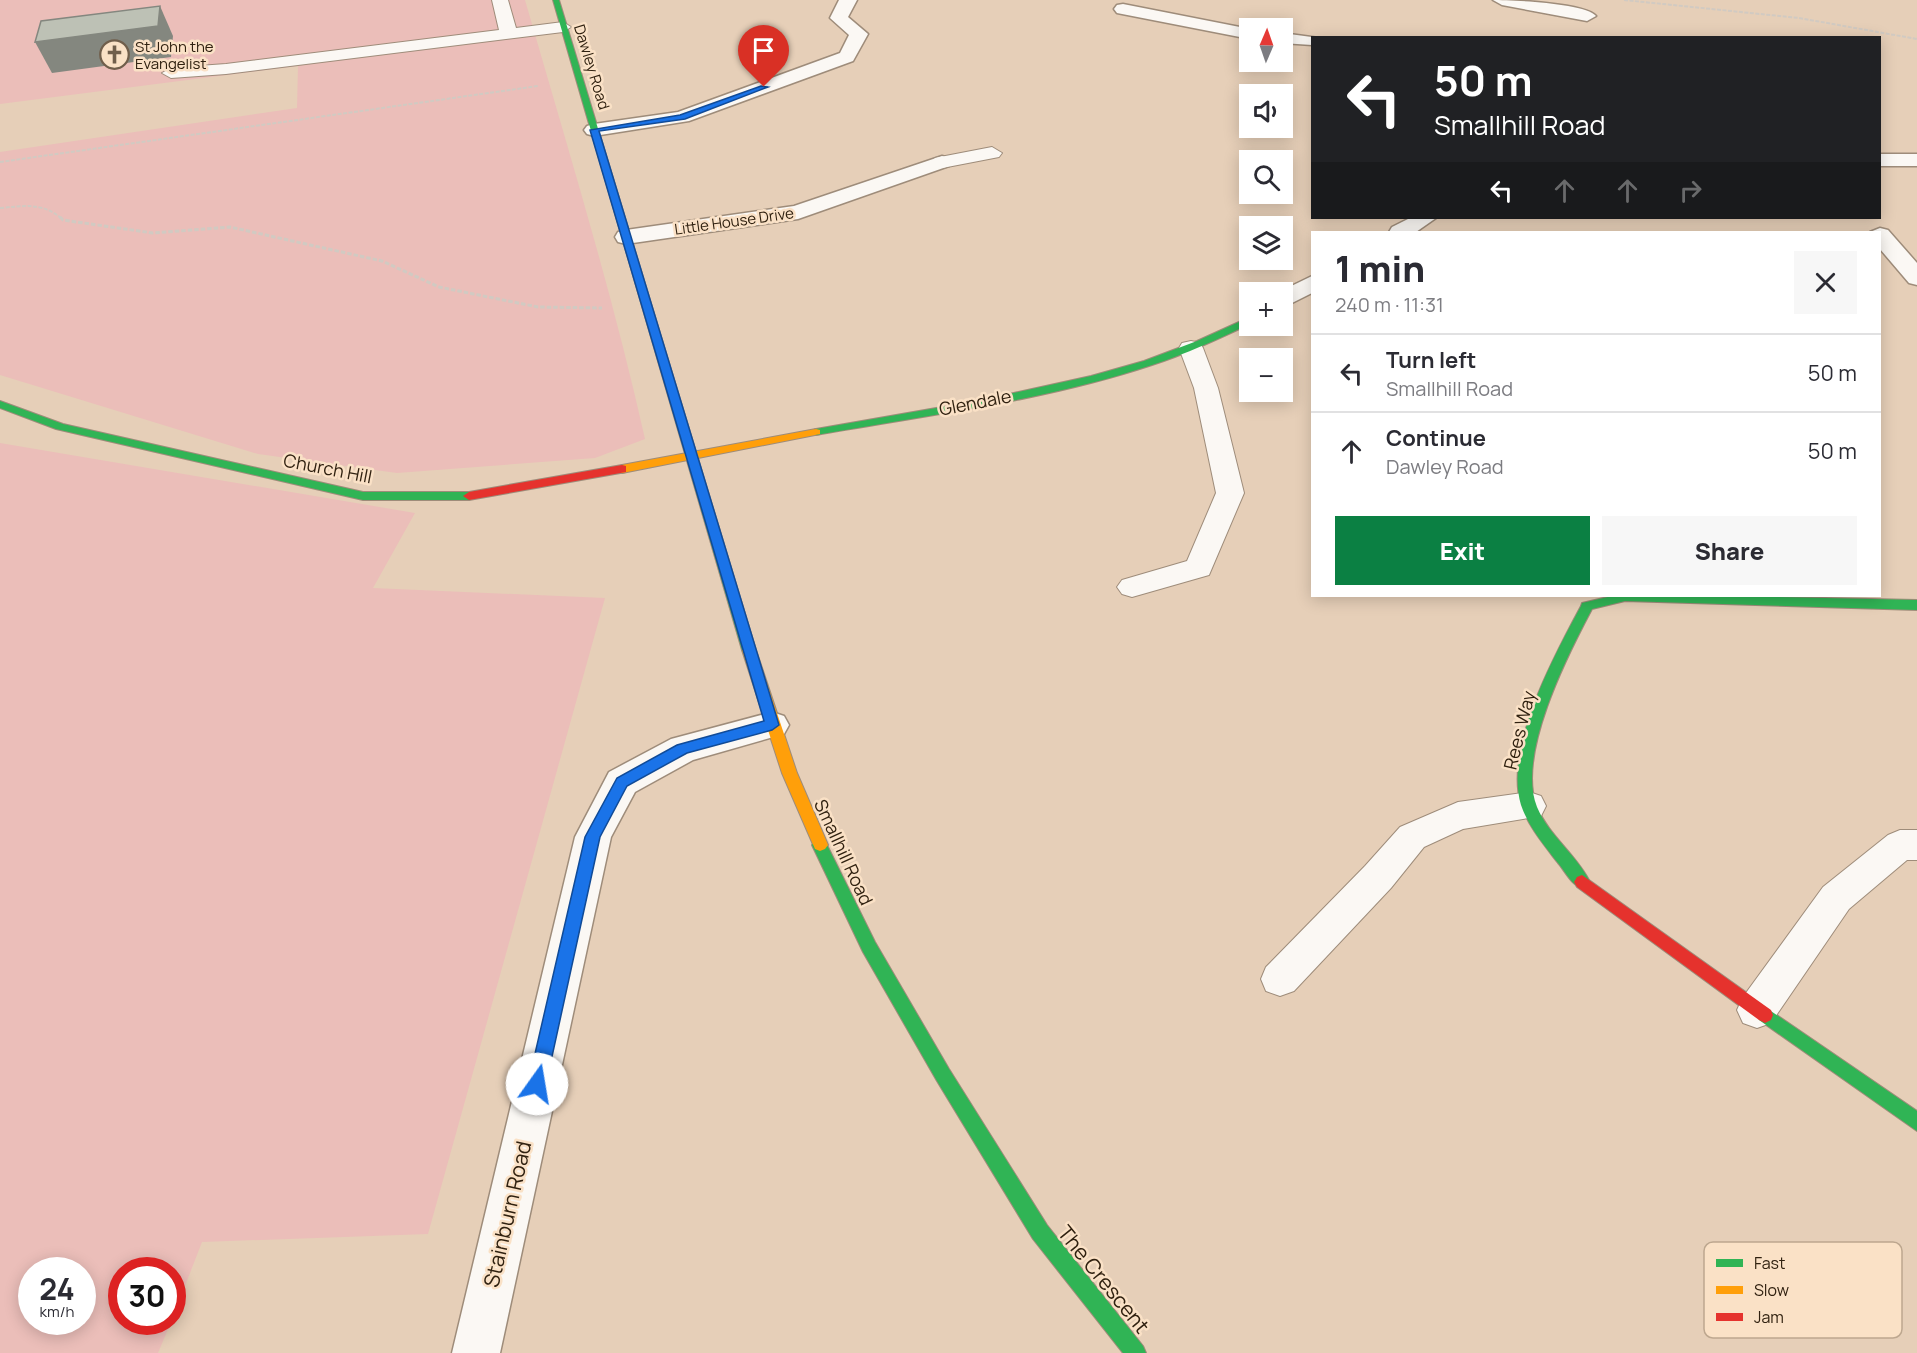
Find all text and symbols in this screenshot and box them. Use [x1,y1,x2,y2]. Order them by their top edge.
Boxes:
north arrow [1239,18,1293,72]
map controls [1239,18,1293,402]
street label: Dawley Road [569,22,615,112]
pin [738,25,789,87]
icon: arrive [747,34,780,67]
place label: St John the Evangelist [135,36,214,74]
church icon: St John the Evangelist [98,39,130,71]
text: 50 m [1434,51,1532,109]
icon: left [1335,60,1413,138]
button: sound [1239,84,1293,138]
text: Smallhill Road [1434,106,1606,143]
button: search [1239,150,1293,204]
icon: left [1485,174,1518,207]
icon: ahead [1548,174,1581,207]
icon: ahead [1611,174,1644,207]
icon: right [1674,174,1707,207]
street label: Little House Drive [673,202,795,240]
button: layers [1239,216,1293,270]
text: 1 min [1335,244,1425,293]
button: close [1794,251,1857,314]
button: + [1239,282,1293,336]
text: 240 m · 11:31 [1335,291,1444,318]
text: Turn left [1386,345,1476,375]
button: − [1239,348,1293,402]
icon: left [1335,357,1368,390]
text: 50 m [1808,358,1857,388]
text: Smallhill Road [1386,375,1513,402]
street label: Glendale [937,383,1013,421]
text: Continue [1386,423,1486,453]
icon: ahead [1335,435,1368,468]
text: 50 m [1808,436,1857,466]
street label: Church Hill [282,448,374,488]
text: Dawley Road [1386,453,1504,480]
button: Exit [1335,516,1590,585]
button: Share [1602,516,1857,585]
street label: Rees Way [1498,688,1540,772]
street label: Smallhill Road [809,795,879,909]
position arrow [505,1052,569,1116]
street label: Stainburn Road [477,1138,537,1290]
street label: The Crescent [1052,1219,1156,1339]
legend [1704,1242,1902,1338]
text: Fast [1754,1252,1785,1274]
speed limit sign: 30 [108,1257,186,1335]
text: 24 [39,1268,75,1309]
text: Slow [1754,1279,1789,1301]
text: km/h [40,1301,74,1322]
text: Jam [1754,1306,1784,1328]

